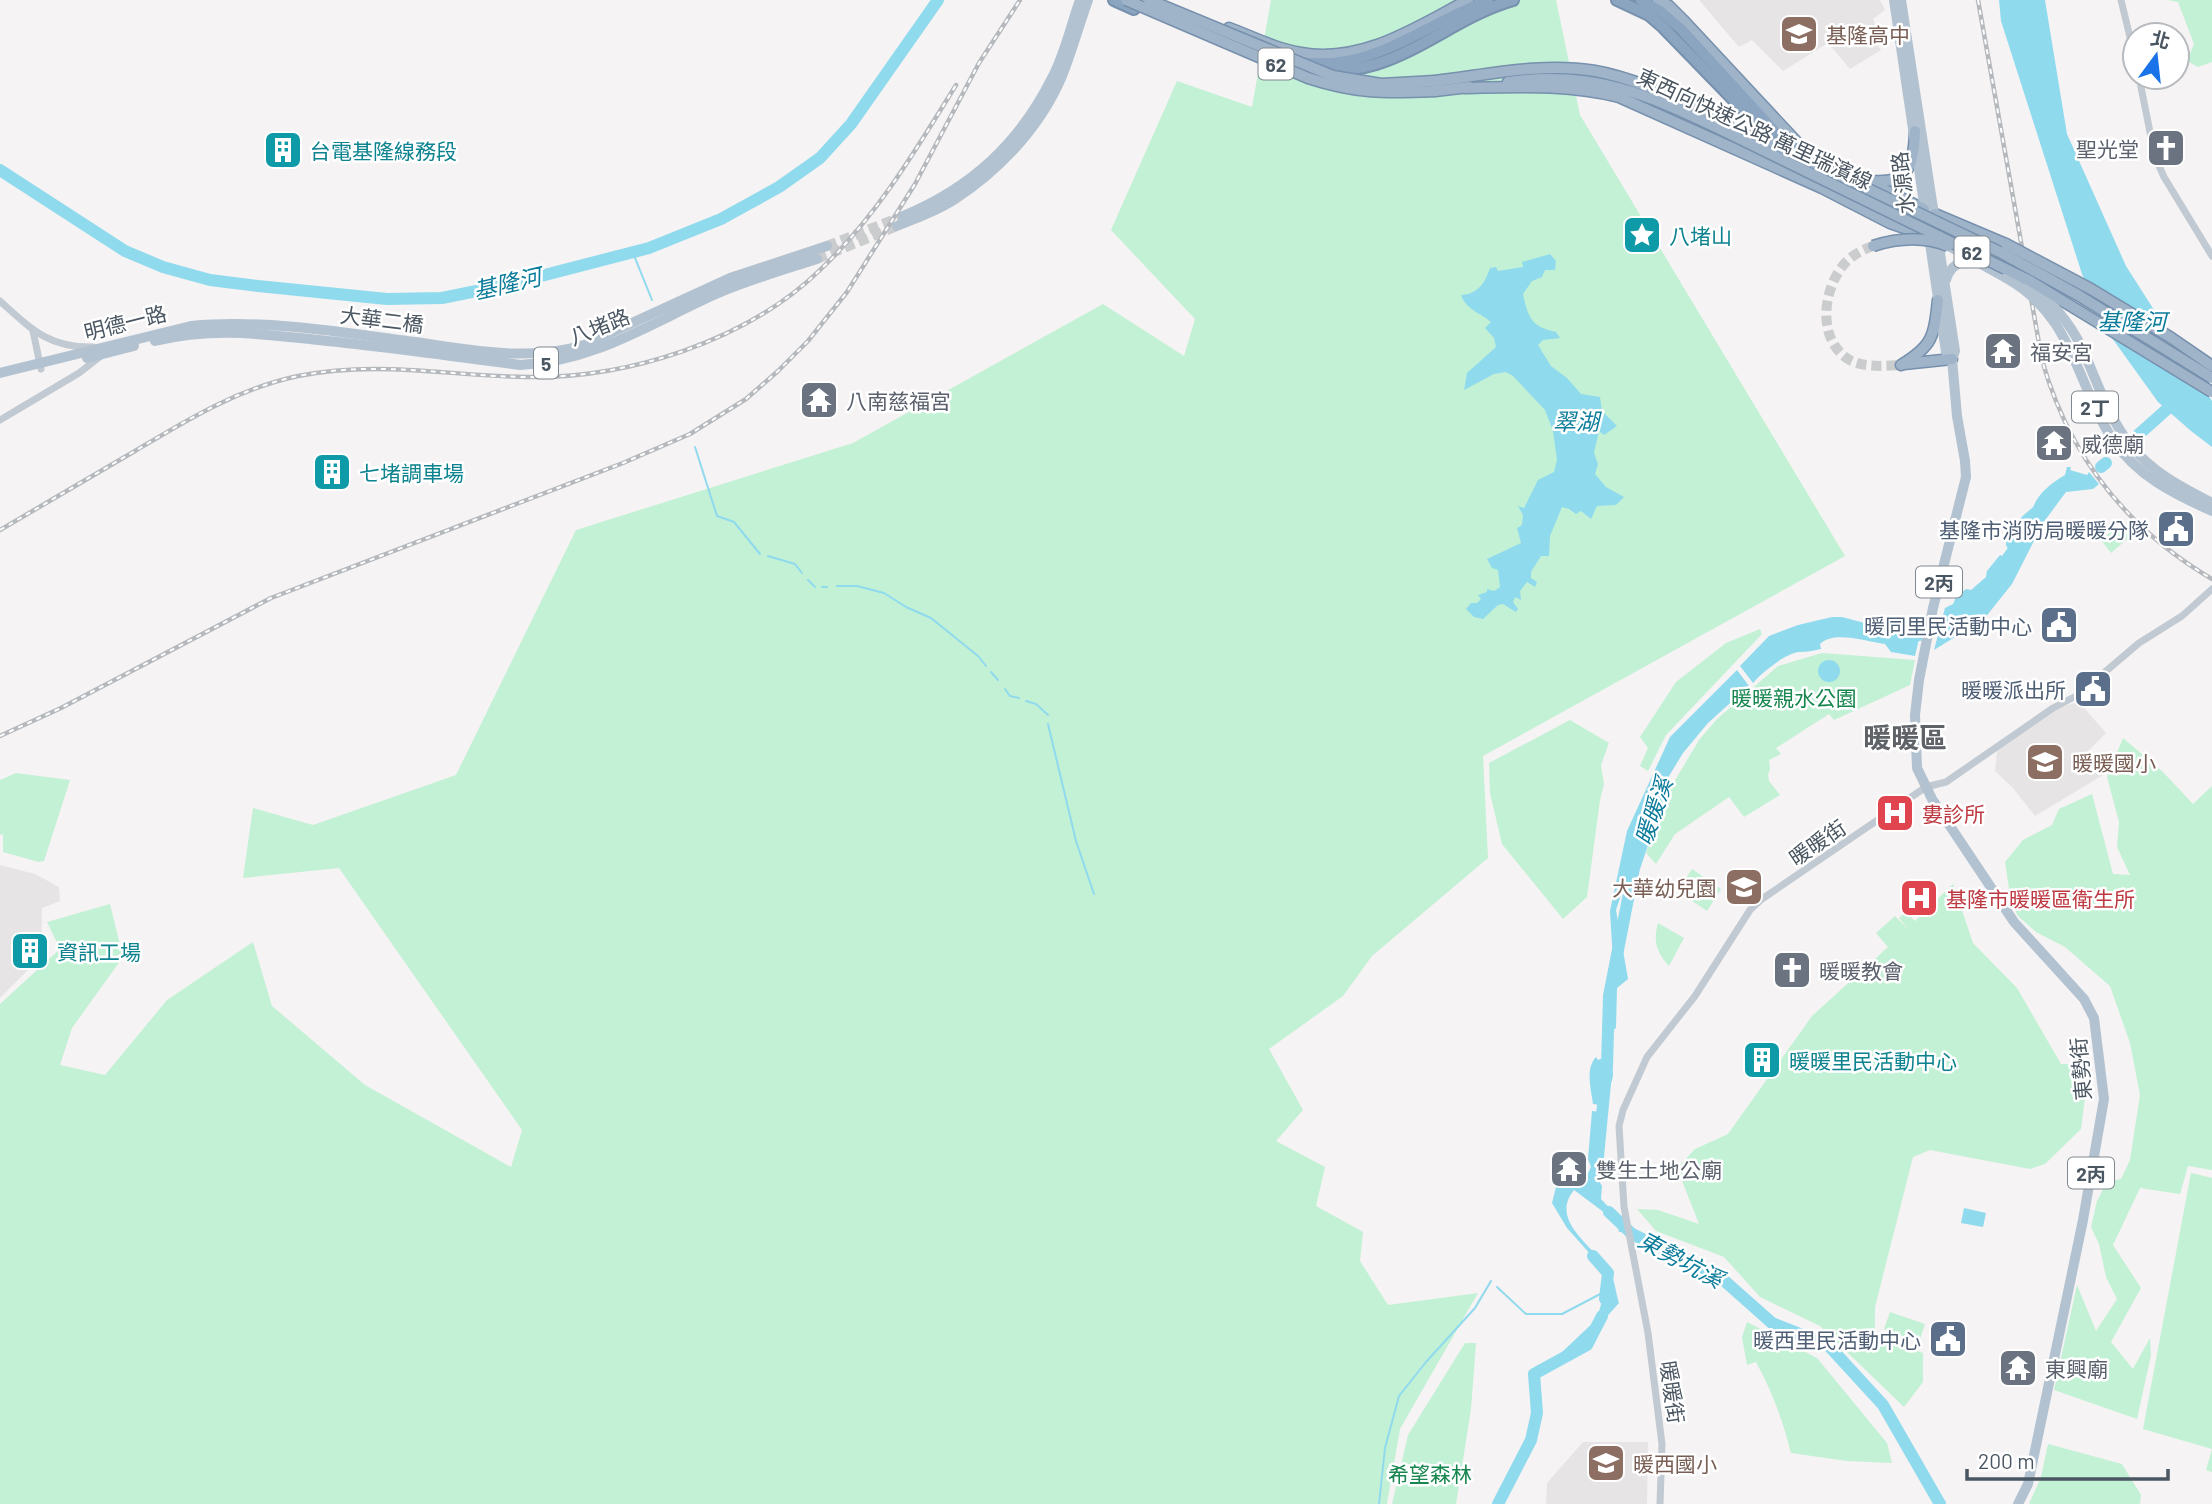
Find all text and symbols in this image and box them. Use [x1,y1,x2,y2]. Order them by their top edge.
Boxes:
school or university icon: 基隆高中 [1778,13,1820,55]
north arrow [2121,21,2191,91]
place label: 基隆高中 [1826,22,1910,47]
text: 北 [2148,26,2173,53]
road number: 62 [1258,48,1294,80]
street label: 東西向快速公路 萬里瑞濱線 [1634,63,1876,193]
church icon: 聖光堂 [2145,127,2187,169]
building icon: 台電基隆線務段 [262,129,304,171]
place label: 聖光堂 [2076,136,2139,161]
place label: 台電基隆線務段 [310,138,457,163]
street label: 水源路 [1886,150,1918,216]
place icon: 八堵山 [1621,214,1663,256]
place label: 八堵山 [1669,223,1732,248]
road number: 62 [1954,236,1990,268]
water label: 基隆河 [470,261,548,304]
street label: 明德一路 [81,300,169,344]
street label: 大華二橋 [339,301,425,337]
street label: 八堵路 [565,303,633,349]
water label: 基隆河 [2098,307,2171,335]
temple icon: 福安宮 [1982,330,2024,372]
place label: 福安宮 [2030,339,2093,364]
road number: 5 [534,348,558,378]
temple icon: 八南慈福宮 [798,379,840,421]
place label: 八南慈福宮 [846,388,951,413]
road number: 2丁 [2072,392,2118,422]
water label: 翠湖 [1553,407,1602,435]
temple icon: 威德廟 [2033,422,2075,464]
place label: 威德廟 [2081,431,2144,456]
building icon: 七堵調車場 [311,451,353,493]
place label: 七堵調車場 [359,460,464,485]
public building icon: 基隆市消防局暖暖分隊 [2155,508,2197,550]
place label: 基隆市消防局暖暖分隊 [1939,517,2149,542]
road number: 2丙 [1916,566,1962,597]
public building icon: 暖同里民活動中心 [2038,604,2080,646]
place label: 暖同里民活動中心 [1864,613,2032,638]
public building icon: 暖暖派出所 [2072,668,2114,710]
place label: 暖暖派出所 [1961,677,2066,702]
park label: 暖暖親水公園 [1731,685,1857,710]
district label: 暖暖區 [1863,720,1947,754]
school or university icon: 暖暖國小 [2024,741,2066,783]
place label: 暖暖國小 [2072,750,2156,775]
water label: 暖暖溪 [1629,771,1678,848]
hospital icon: 婁診所 [1874,792,1916,834]
place label: 婁診所 [1922,801,1985,826]
street label: 暖暖街 [1784,814,1850,870]
school or university icon: 大華幼兒園 [1723,866,1765,908]
place label: 大華幼兒園 [1612,875,1717,900]
hospital icon: 基隆市暖暖區衛生所 [1898,877,1940,919]
place label: 基隆市暖暖區衛生所 [1946,886,2135,911]
building icon: 資訊工場 [9,930,51,972]
place label: 資訊工場 [57,939,141,964]
church icon: 暖暖教會 [1771,949,1813,991]
place label: 暖暖教會 [1819,958,1903,983]
street label: 東勢街 [2065,1037,2095,1101]
building icon: 暖暖里民活動中心 [1741,1039,1783,1081]
place label: 暖暖里民活動中心 [1789,1048,1957,1073]
temple icon: 雙生土地公廟 [1548,1148,1590,1190]
place label: 雙生土地公廟 [1596,1157,1722,1182]
road number: 2丙 [2068,1158,2114,1189]
water label: 東勢坑溪 [1634,1225,1731,1294]
public building icon: 暖西里民活動中心 [1927,1318,1969,1360]
place label: 暖西里民活動中心 [1753,1327,1921,1352]
temple icon: 東興廟 [1997,1347,2039,1389]
place label: 東興廟 [2045,1356,2108,1381]
street label: 暖暖街 [1656,1359,1690,1425]
scale bar [1967,1438,2168,1482]
school or university icon: 暖西國小 [1585,1442,1627,1484]
text: 200 m [1978,1448,2035,1473]
place label: 暖西國小 [1633,1451,1717,1476]
park label: 希望森林 [1388,1461,1472,1486]

